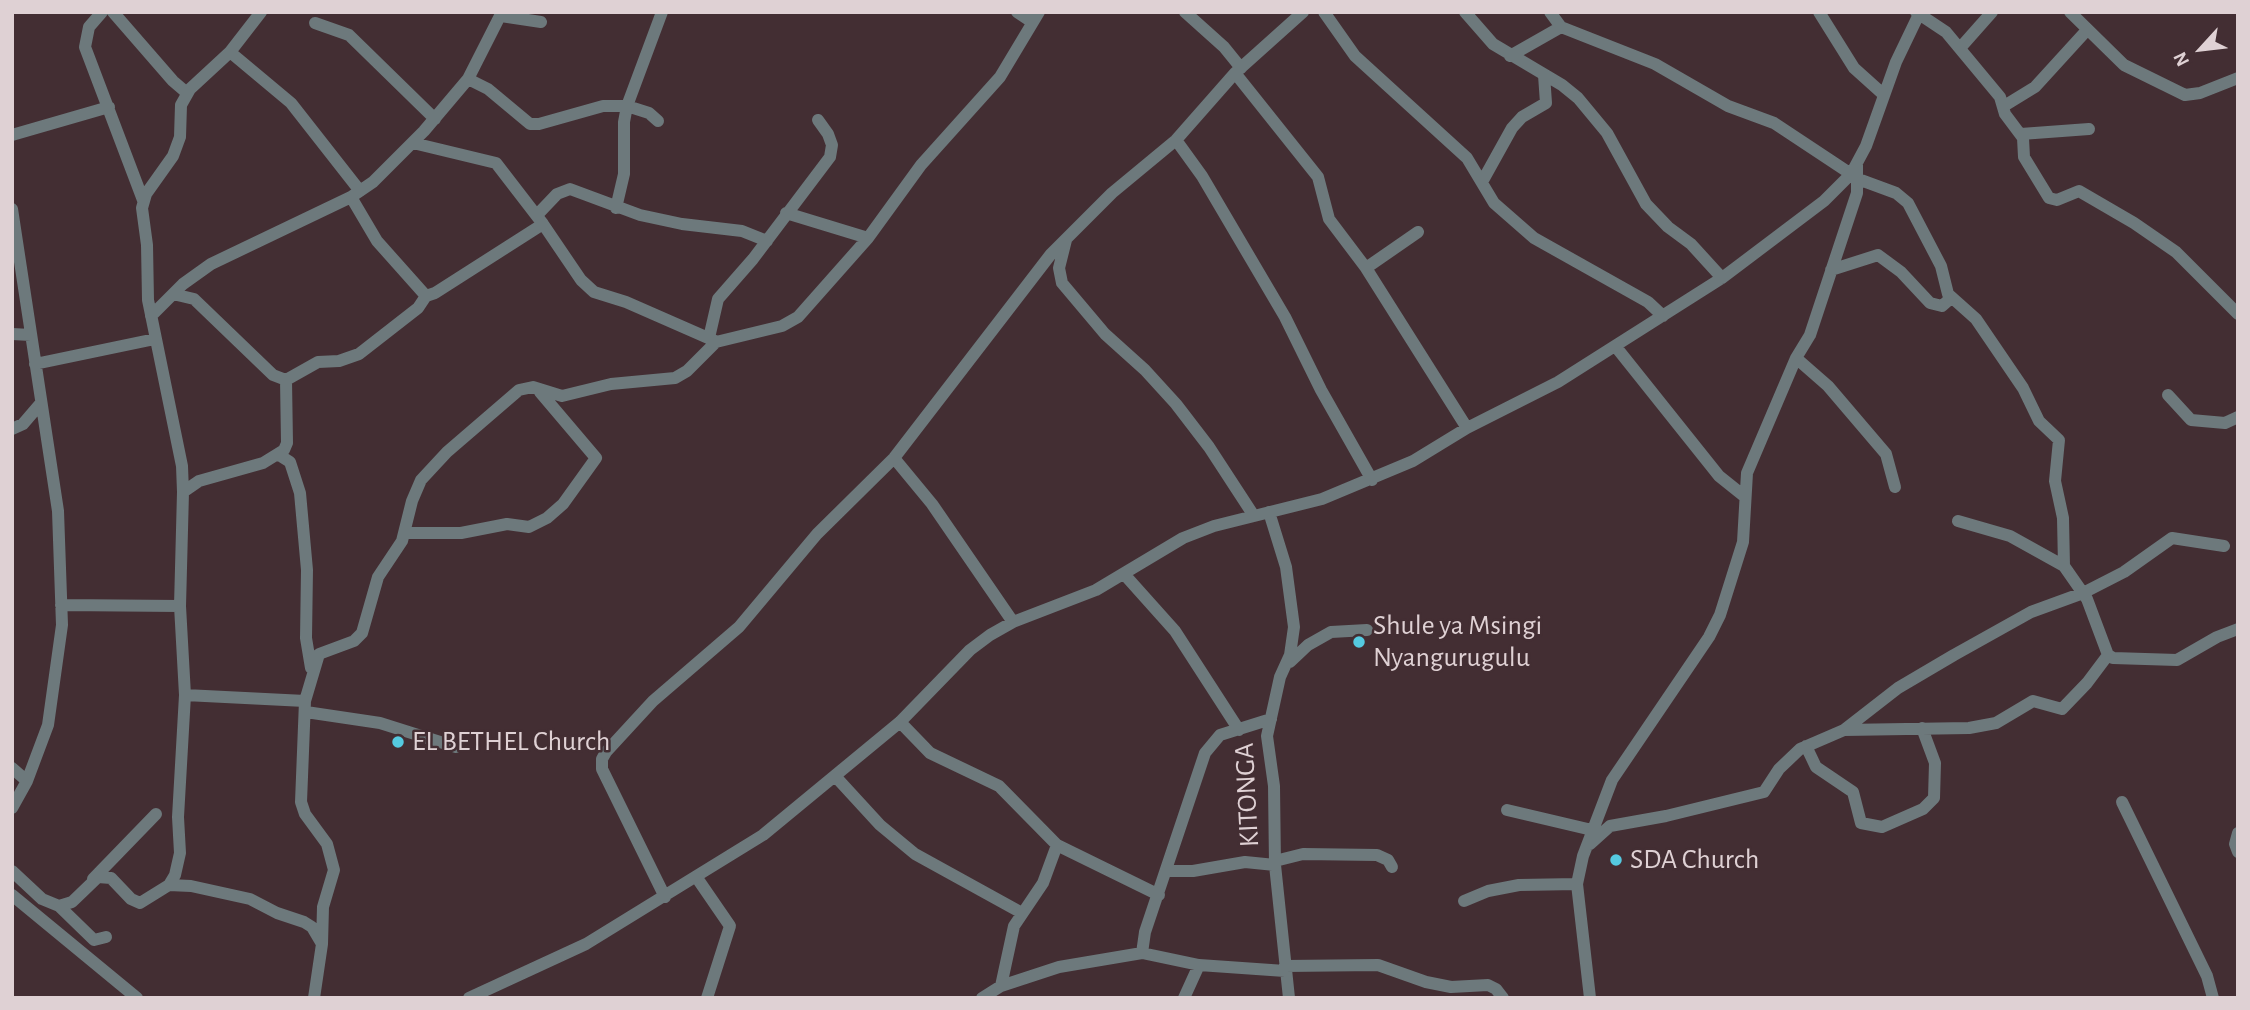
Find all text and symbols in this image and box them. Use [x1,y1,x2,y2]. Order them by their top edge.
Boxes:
north arrow [2166,14,2236,84]
text: N [2170,49,2193,69]
place label: Shule ya Msingi Nyangurugulu [1373,609,1542,675]
marker: Shule ya Msingi Nyangurugulu [1351,634,1367,650]
place label: EL BETHEL Church [412,725,610,759]
marker: EL BETHEL Church [390,734,406,750]
street label: KITONGA [1227,742,1267,848]
place label: SDA Church [1630,843,1759,877]
marker: SDA Church [1608,852,1624,868]

